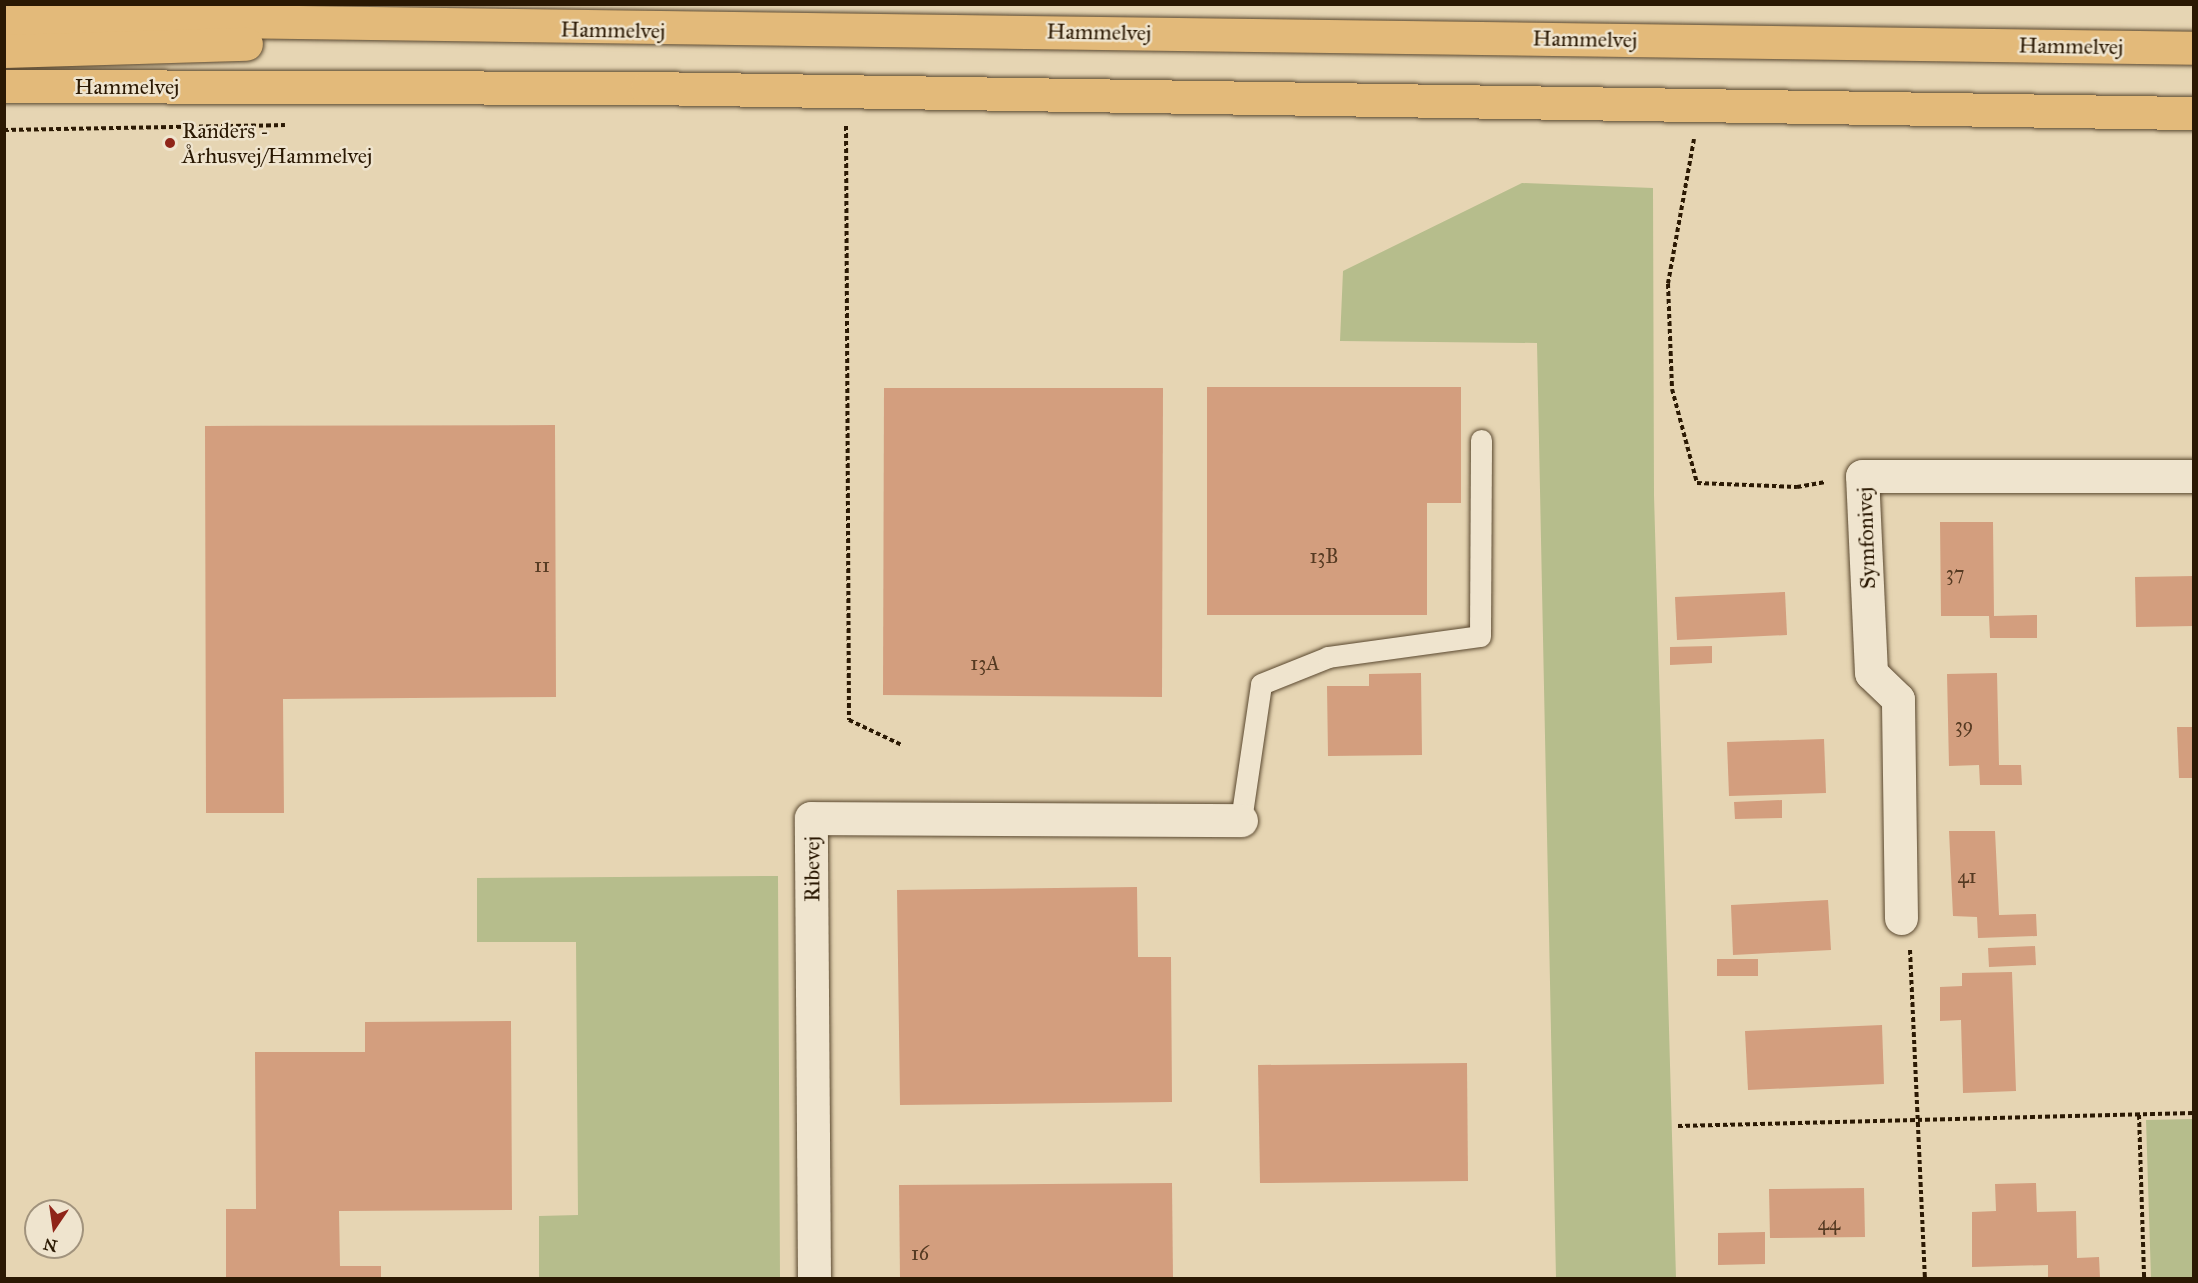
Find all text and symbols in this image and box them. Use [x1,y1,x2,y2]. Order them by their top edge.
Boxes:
street label: Hammelvej [560,16,666,44]
street label: Hammelvej [1046,18,1152,46]
street label: Hammelvej [1532,25,1638,53]
street label: Hammelvej [2018,32,2124,60]
street label: Hammelvej [75,74,179,100]
place label: Randers - Århusvej/Hammelvej [182,117,372,168]
marker: Randers - Århusvej/Hammelvej [163,136,177,150]
street label: Symfonivej [1851,486,1881,590]
house number: 13B [1309,544,1339,568]
house number: 11 [534,553,550,577]
house number: 37 [1946,561,1964,585]
house number: 13A [970,651,1000,675]
house number: 39 [1955,713,1973,737]
street label: Ribevej [799,836,825,902]
house number: 41 [1957,864,1977,888]
north arrow [24,1199,84,1259]
house number: 44 [1818,1211,1840,1235]
text: N [42,1234,59,1256]
house number: 16 [911,1241,929,1265]

